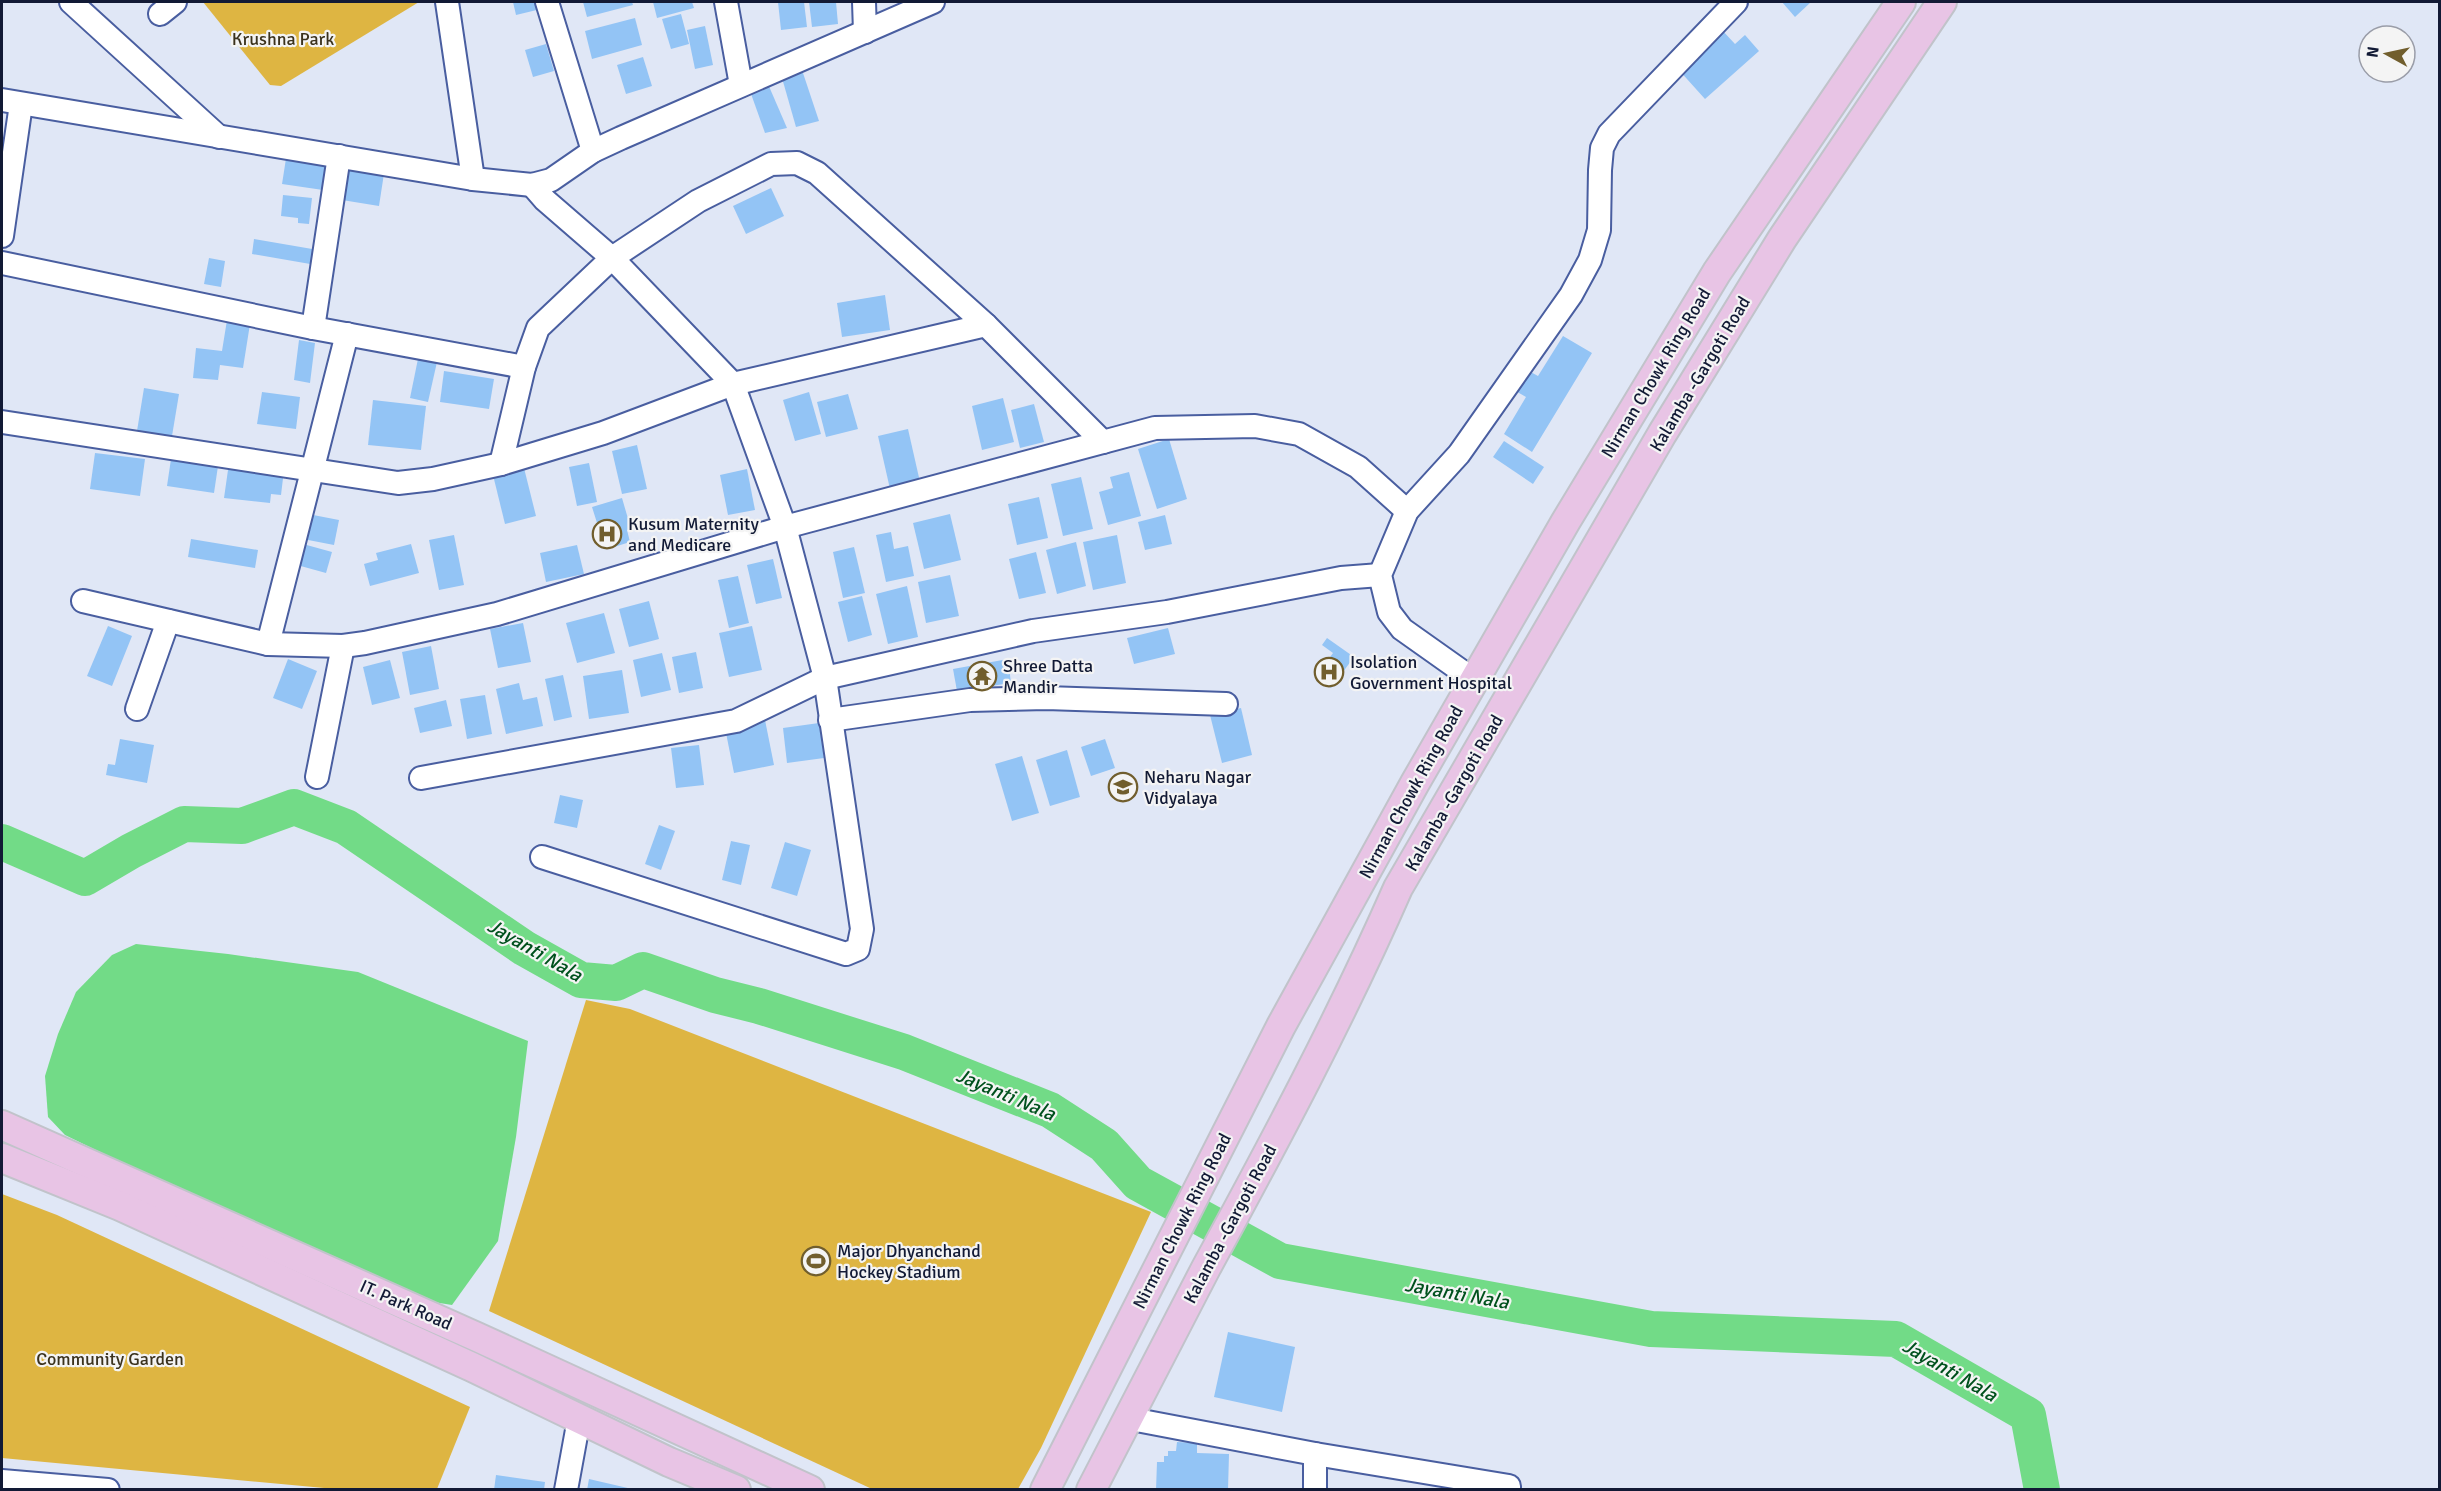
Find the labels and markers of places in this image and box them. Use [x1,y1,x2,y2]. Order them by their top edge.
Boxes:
place label: Kusum Maternity and Medicare [628,513,759,556]
hospital icon: Kusum Maternity and Medicare [591,518,623,550]
place label: Isolation Government Hospital [1350,651,1512,694]
place label: Shree Datta Mandir [1003,655,1093,698]
hospital icon: Isolation Government Hospital [1313,656,1345,688]
temple icon: Shree Datta Mandir [966,660,998,692]
place label: Neharu Nagar Vidyalaya [1144,766,1252,809]
school or university icon: Neharu Nagar Vidyalaya [1107,771,1139,803]
place label: Major Dhyanchand Hockey Stadium [837,1240,981,1283]
sports icon: Major Dhyanchand Hockey Stadium [800,1245,832,1277]

